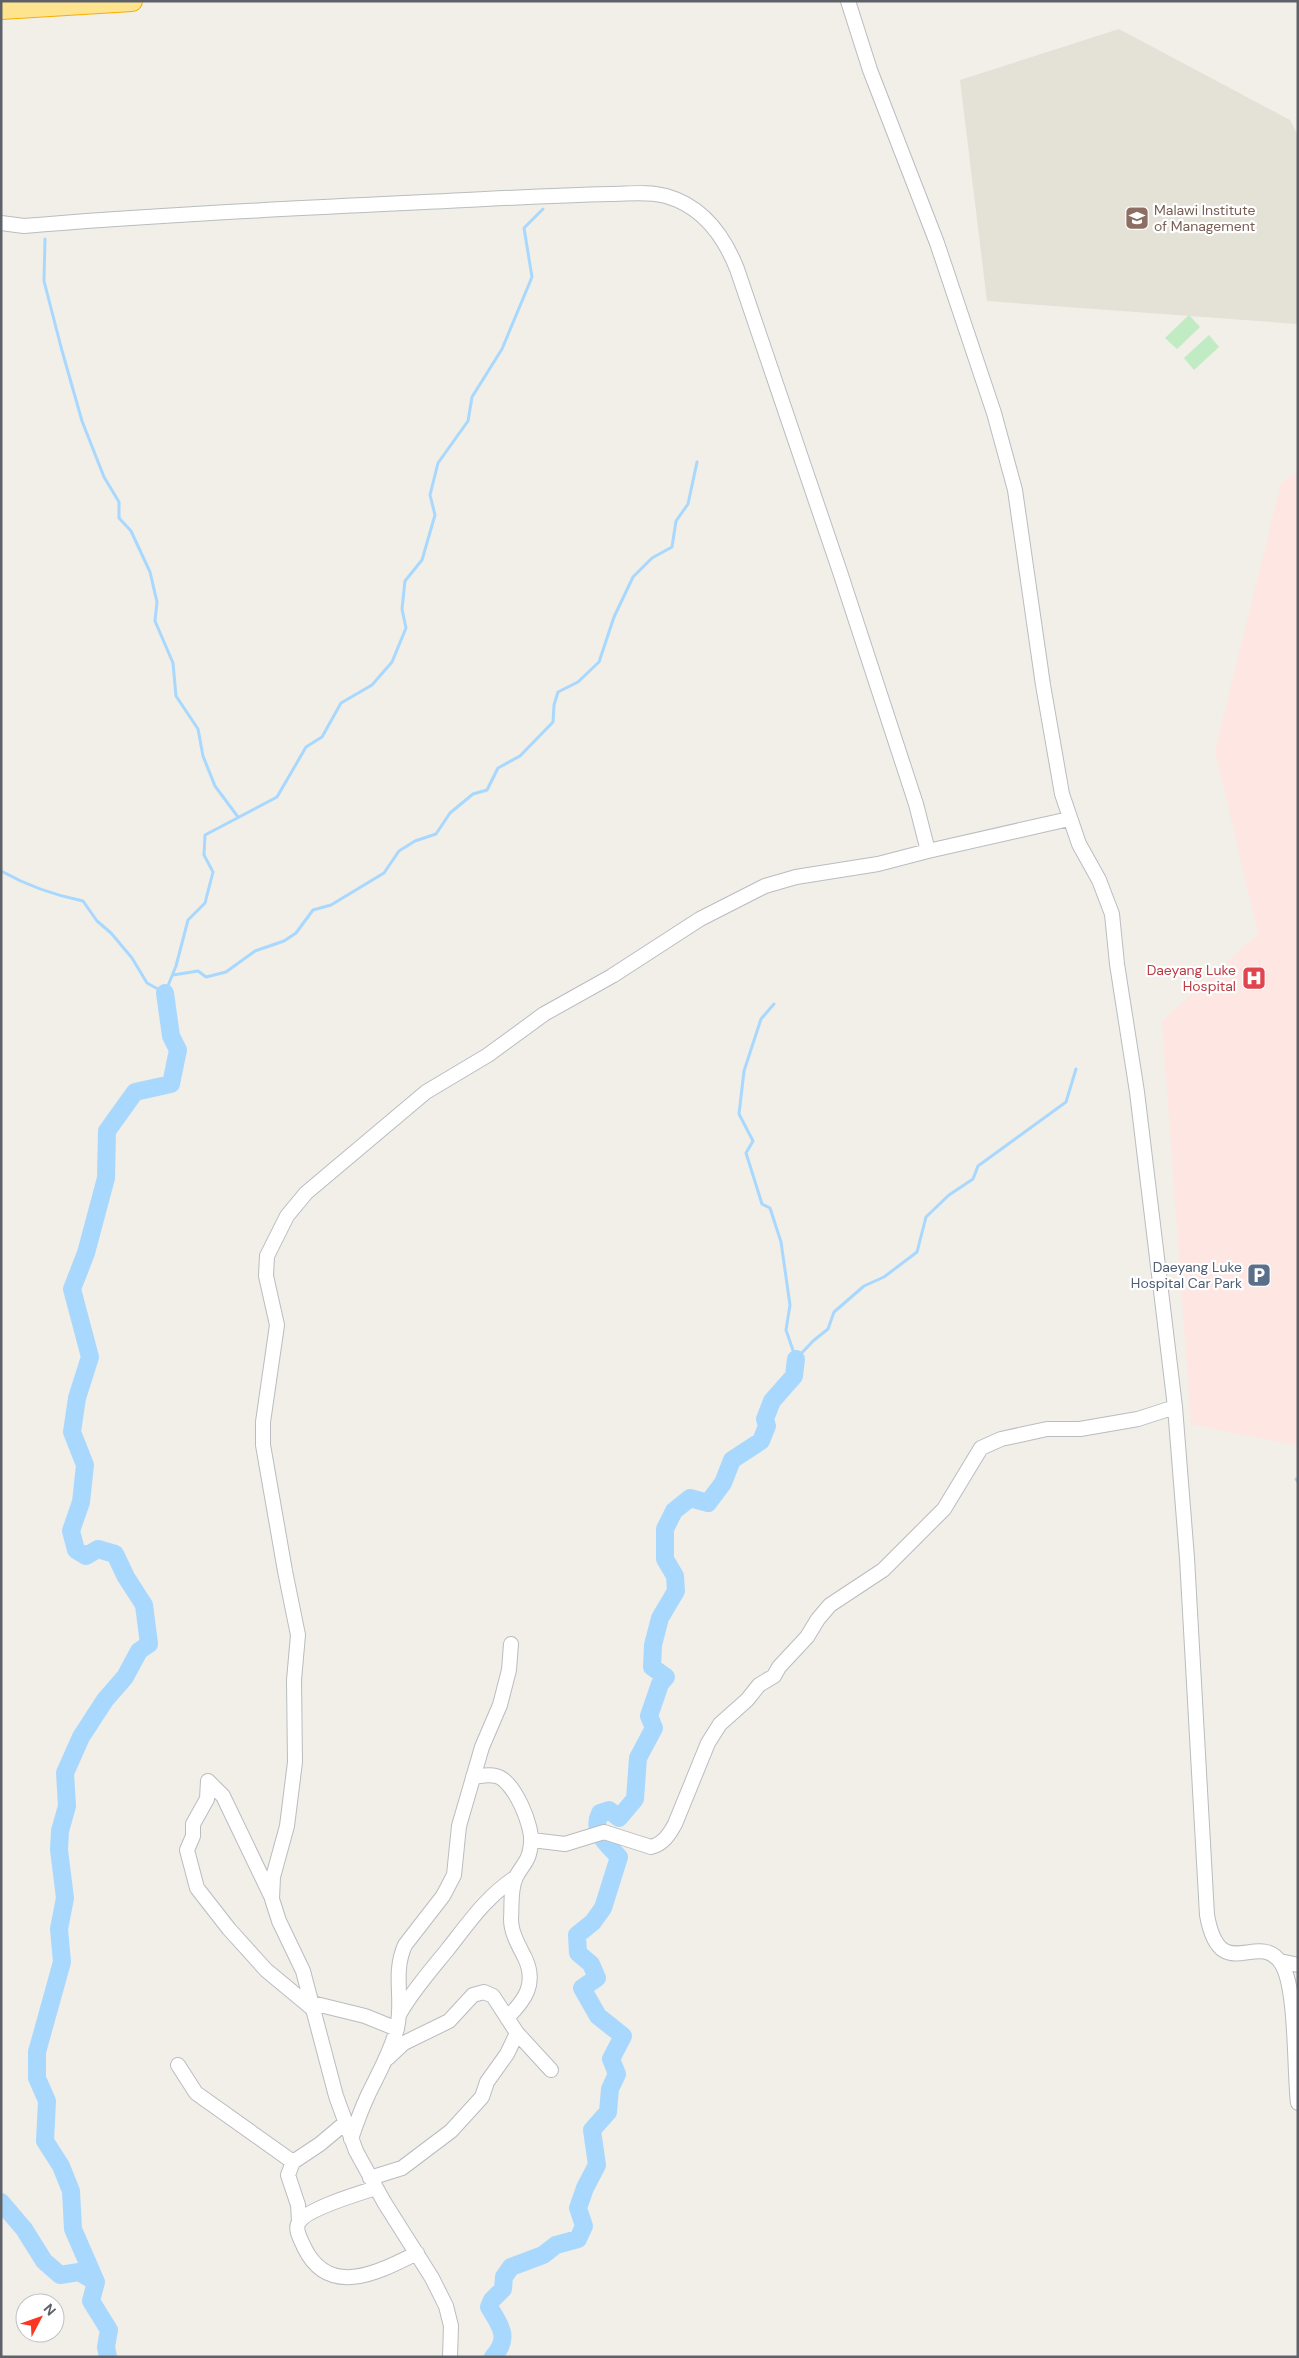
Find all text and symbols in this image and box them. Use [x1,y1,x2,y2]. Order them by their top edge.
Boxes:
place label: Malawi Institute of Management [1154,201,1255,235]
school or university icon: Malawi Institute of Management [1124,205,1150,231]
place label: Daeyang Luke Hospital [1147,961,1236,995]
hospital icon: Daeyang Luke Hospital [1241,965,1267,991]
place label: Daeyang Luke Hospital Car Park [1131,1258,1242,1292]
parking icon: Daeyang Luke Hospital Car Park [1246,1262,1272,1288]
north arrow [15,2293,65,2343]
text: N [40,2300,60,2319]

